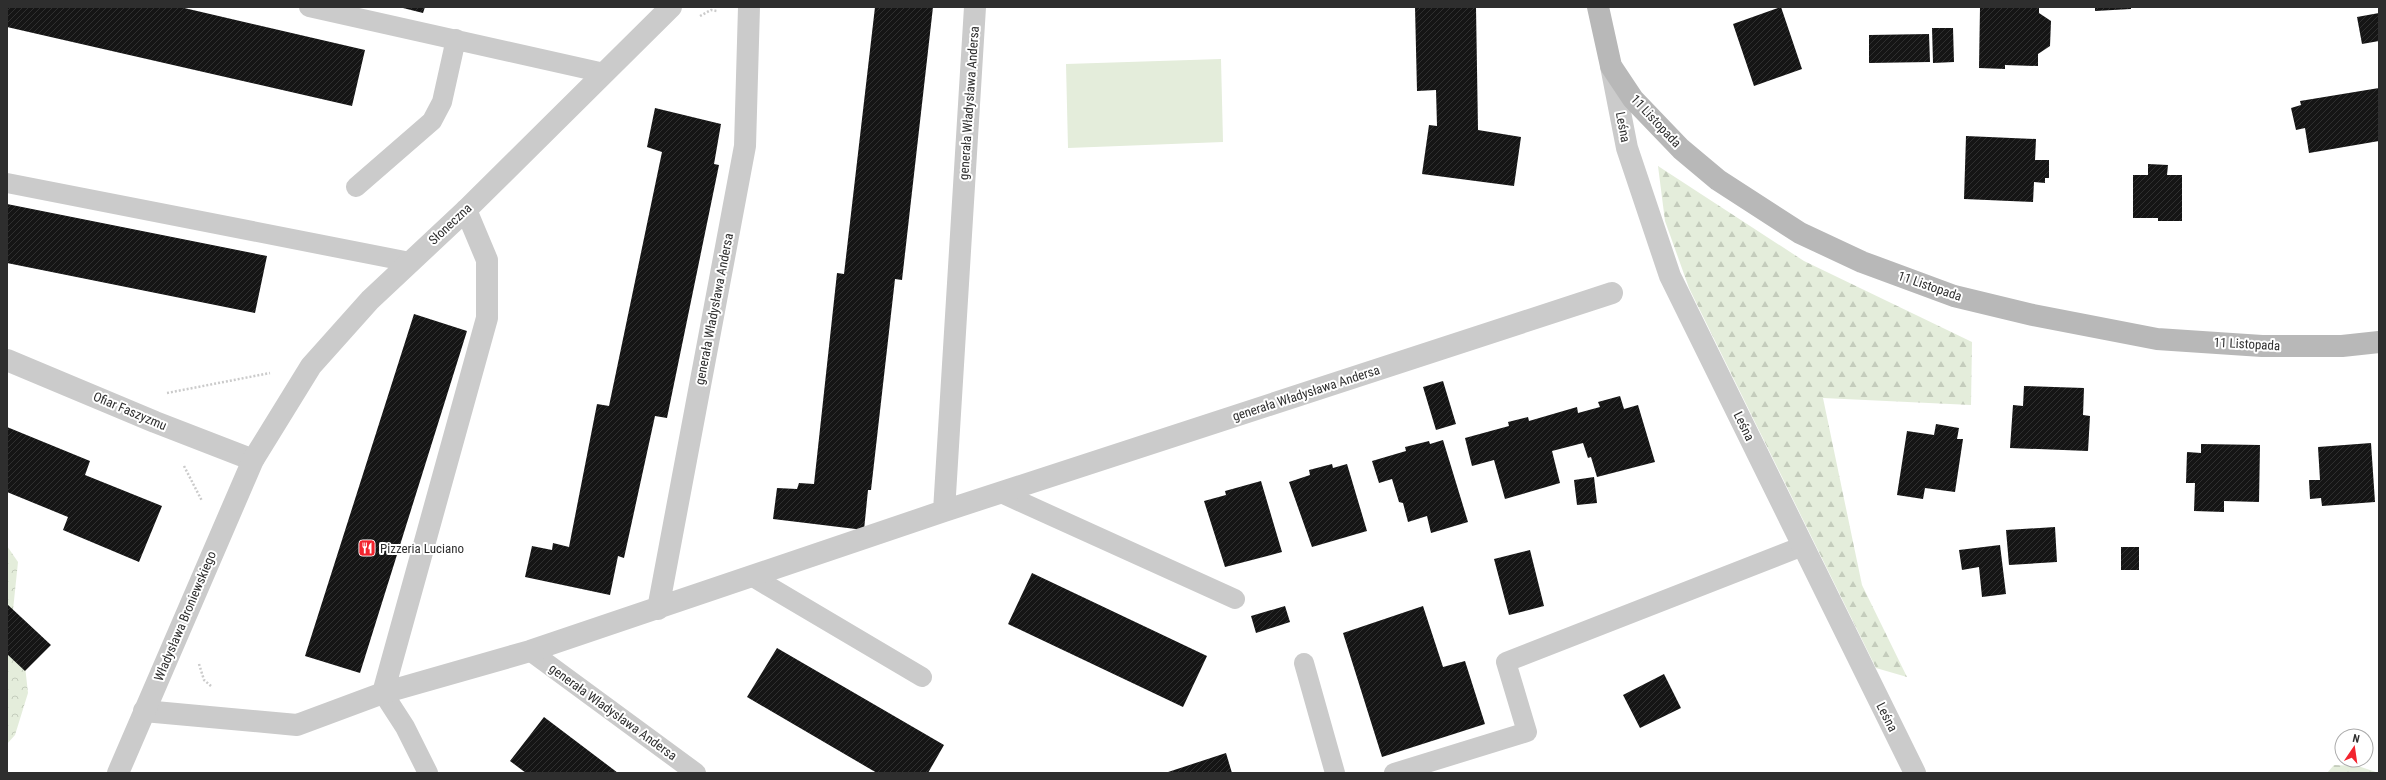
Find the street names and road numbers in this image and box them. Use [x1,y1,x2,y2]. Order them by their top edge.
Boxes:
street label: generała Władysława Andersa [956,26,982,180]
street label: 11 Listopada [1628,92,1684,150]
street label: Leśna [1613,110,1633,144]
street label: Słoneczna [425,200,475,248]
street label: generała Władysława Andersa [692,232,736,386]
street label: 11 Listopada [1896,268,1964,304]
street label: 11 Listopada [2213,335,2281,353]
street label: generała Władysława Andersa [1230,362,1382,424]
street label: Ofiar Faszyzmu [91,389,169,433]
street label: Leśna [1731,409,1757,443]
street label: Władysława Broniewskiego [151,549,219,683]
street label: generała Władysława Andersa [546,661,680,763]
street label: Leśna [1873,700,1901,734]

